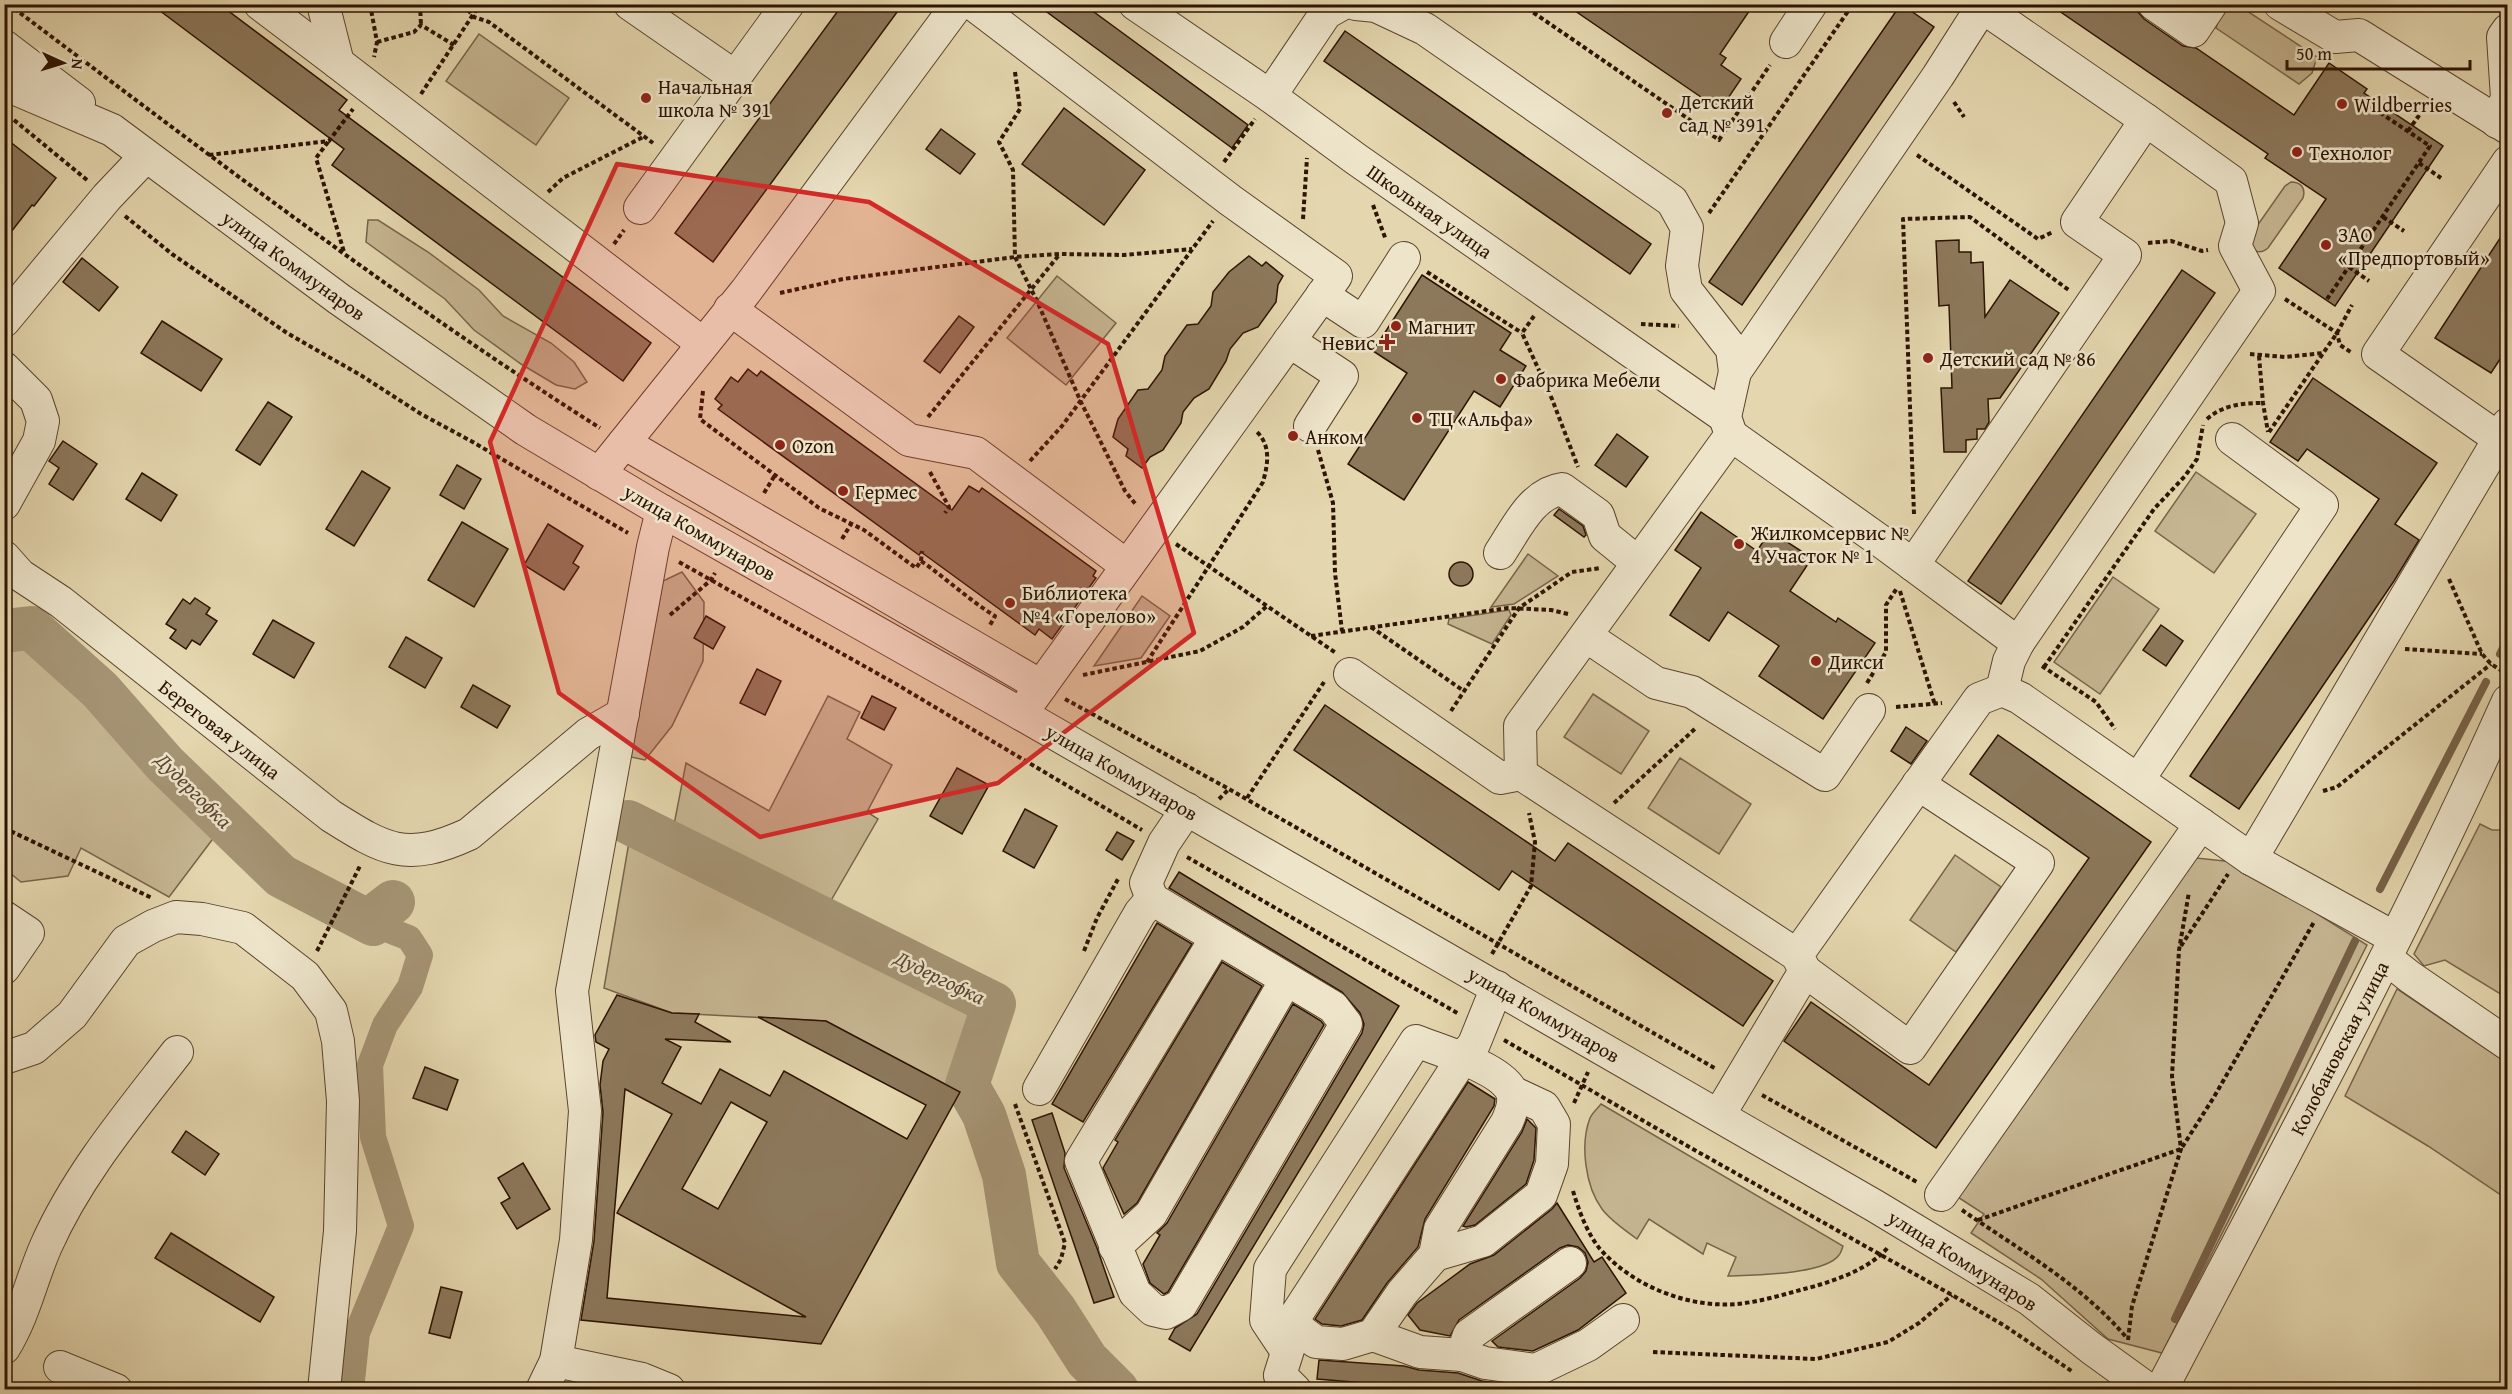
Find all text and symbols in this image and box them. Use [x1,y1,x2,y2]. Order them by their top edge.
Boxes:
north arrow [33,33,93,93]
scale bar [2287,33,2470,71]
text: 50 m [2296,40,2332,67]
text: N [66,58,90,71]
place label: Начальная школа № 391 [658,72,771,124]
place label: Детский сад № 391 [1678,87,1765,139]
place label: Wildberries [2354,90,2452,119]
marker: Начальная школа № 391 [639,91,653,105]
marker: Wildberries [2335,97,2349,111]
marker: Детский сад № 391 [1660,106,1674,120]
place label: Технолог [2309,138,2392,167]
marker: Технолог [2290,145,2304,159]
street label: Школьная улица [1361,157,1499,265]
street label: улица Коммунаров [215,202,372,327]
place label: ЗАО «Предпортовый» [2338,220,2490,272]
marker: ЗАО «Предпортовый» [2319,238,2333,252]
place label: Магнит [1408,312,1475,341]
marker: Магнит [1389,319,1403,333]
place label: Невис [1322,328,1375,357]
marker: Невис [1380,335,1394,349]
place label: Детский сад № 86 [1939,344,2096,373]
marker: Детский сад № 86 [1921,351,1935,365]
place label: Фабрика Мебели [1513,365,1661,394]
marker: Фабрика Мебели [1494,372,1508,386]
place label: ТЦ «Альфа» [1429,404,1533,433]
marker: ТЦ «Альфа» [1410,411,1424,425]
place label: Анком [1305,422,1364,451]
marker: Анком [1286,429,1300,443]
place label: Ozon [792,431,834,460]
marker: Ozon [773,438,787,452]
street label: улица Коммунаров [618,476,782,587]
place label: Гермес [855,477,918,506]
marker: Гермес [836,484,850,498]
place label: Жилкомсервис № 4 Участок № 1 [1750,518,1909,570]
marker: Жилкомсервис № 4 Участок № 1 [1732,537,1746,551]
place label: Библиотека №4 «Горелово» [1022,578,1156,630]
marker: Библиотека №4 «Горелово» [1003,596,1017,610]
place label: Дикси [1827,647,1884,676]
marker: Дикси [1809,654,1823,668]
street label: Береговая улица [153,672,287,786]
street label: улица Коммунаров [1040,716,1204,827]
water label: Дудергофка [148,744,240,836]
water label: Дудергофка [889,941,991,1012]
street label: Колобановская улица [2282,955,2396,1140]
street label: улица Коммунаров [1462,958,1626,1069]
street label: улица Коммунаров [1882,1202,2043,1318]

